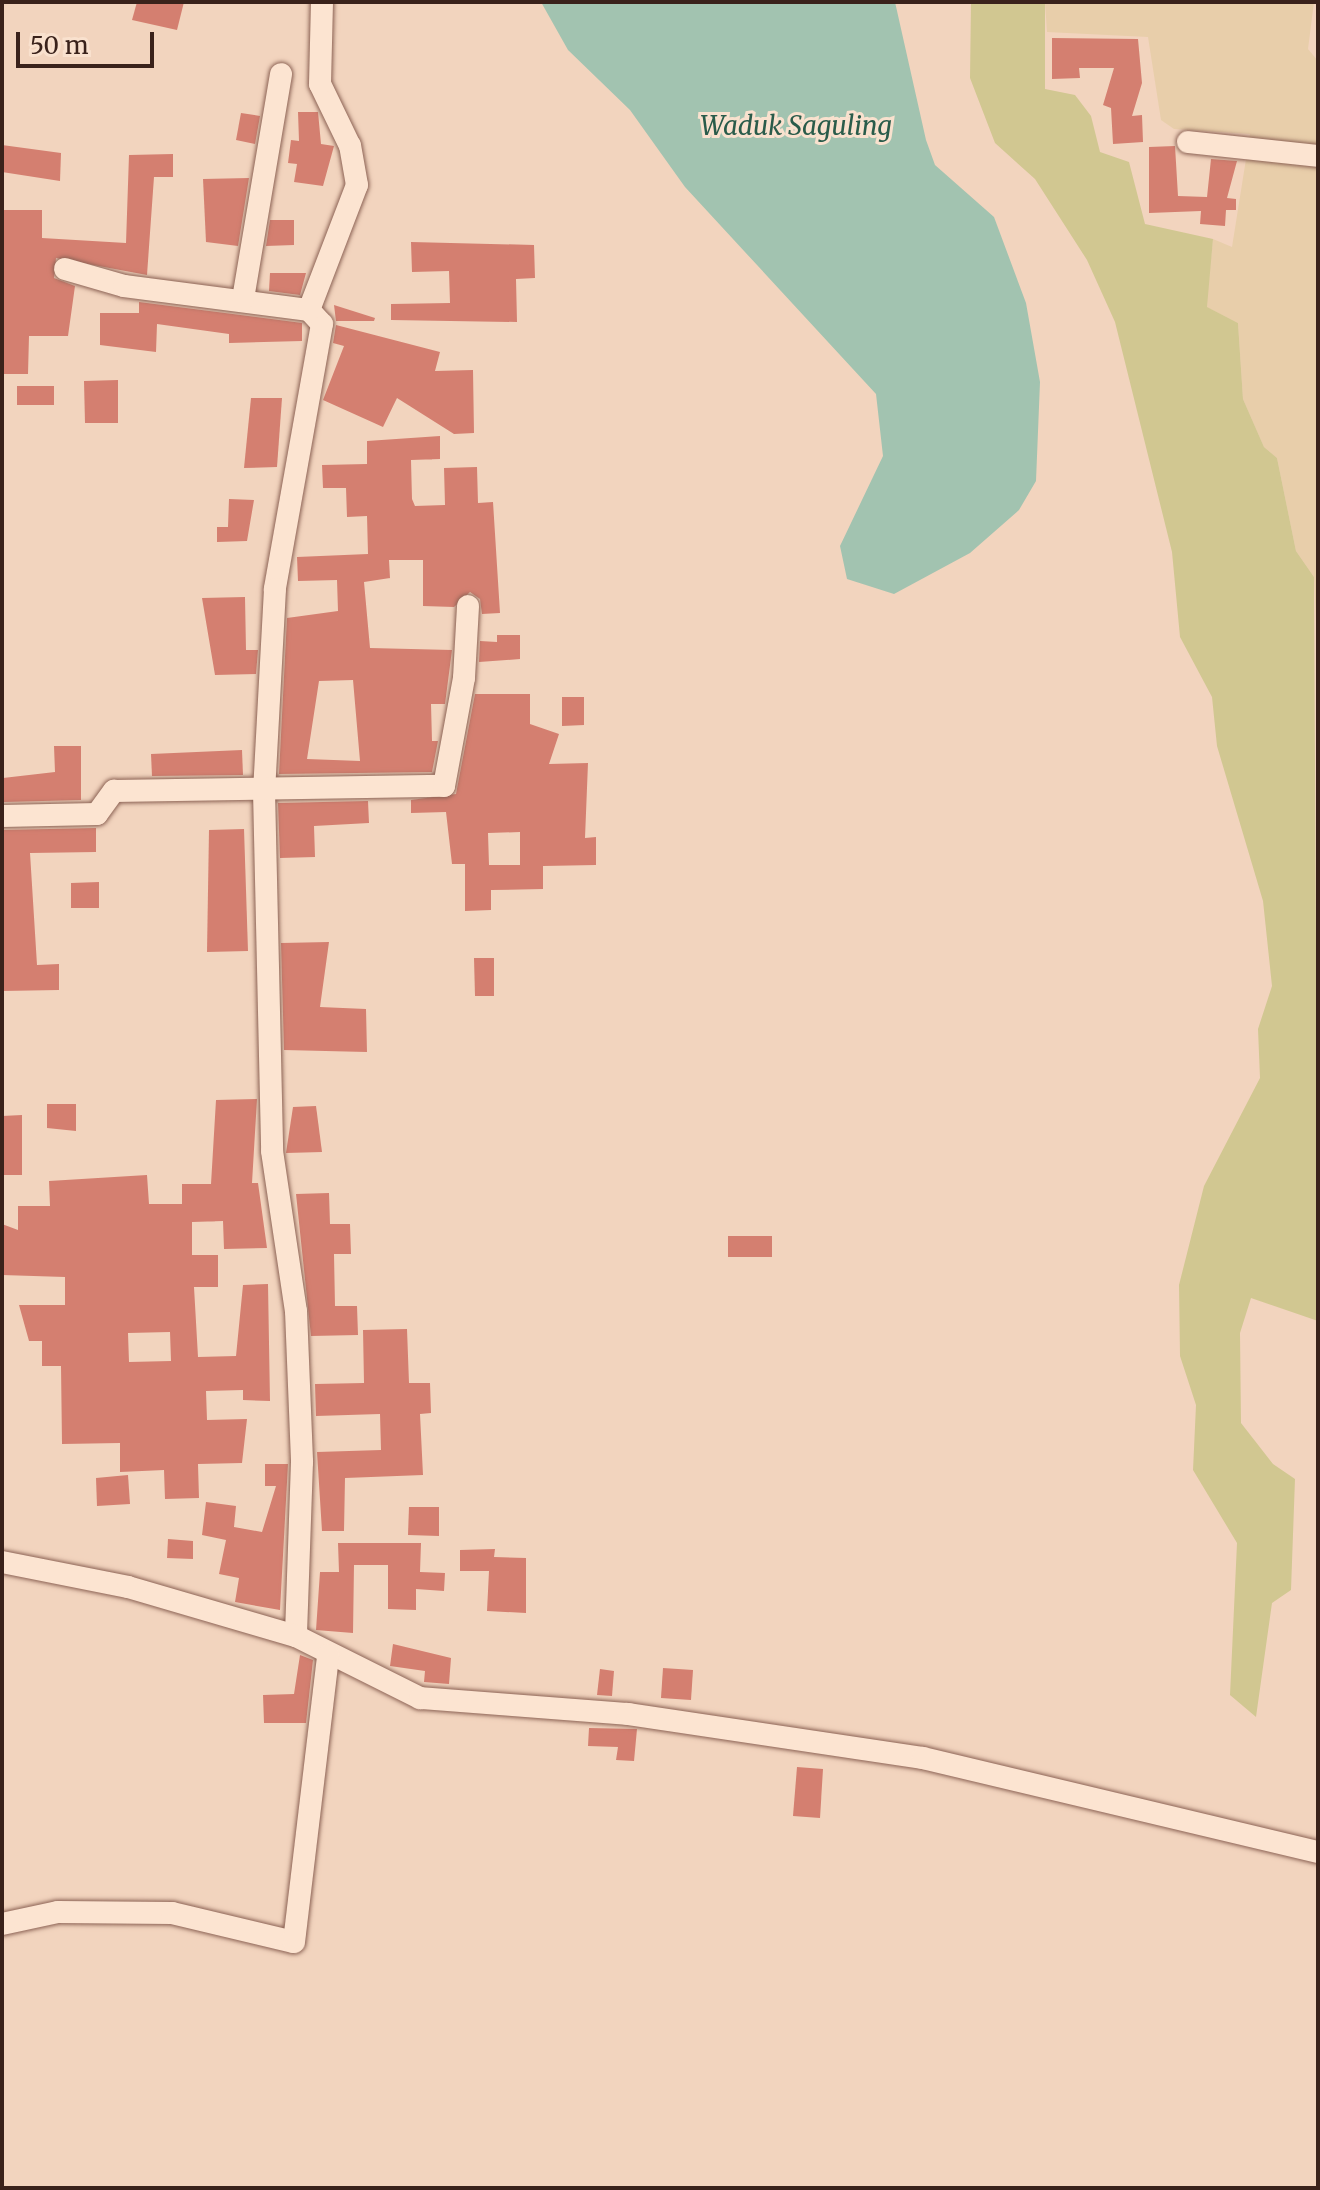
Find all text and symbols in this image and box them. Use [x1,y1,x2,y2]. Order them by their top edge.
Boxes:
scale bar [20,16,158,66]
text: 50 m [30,30,89,61]
water label: Waduk Saguling [700,110,892,142]

